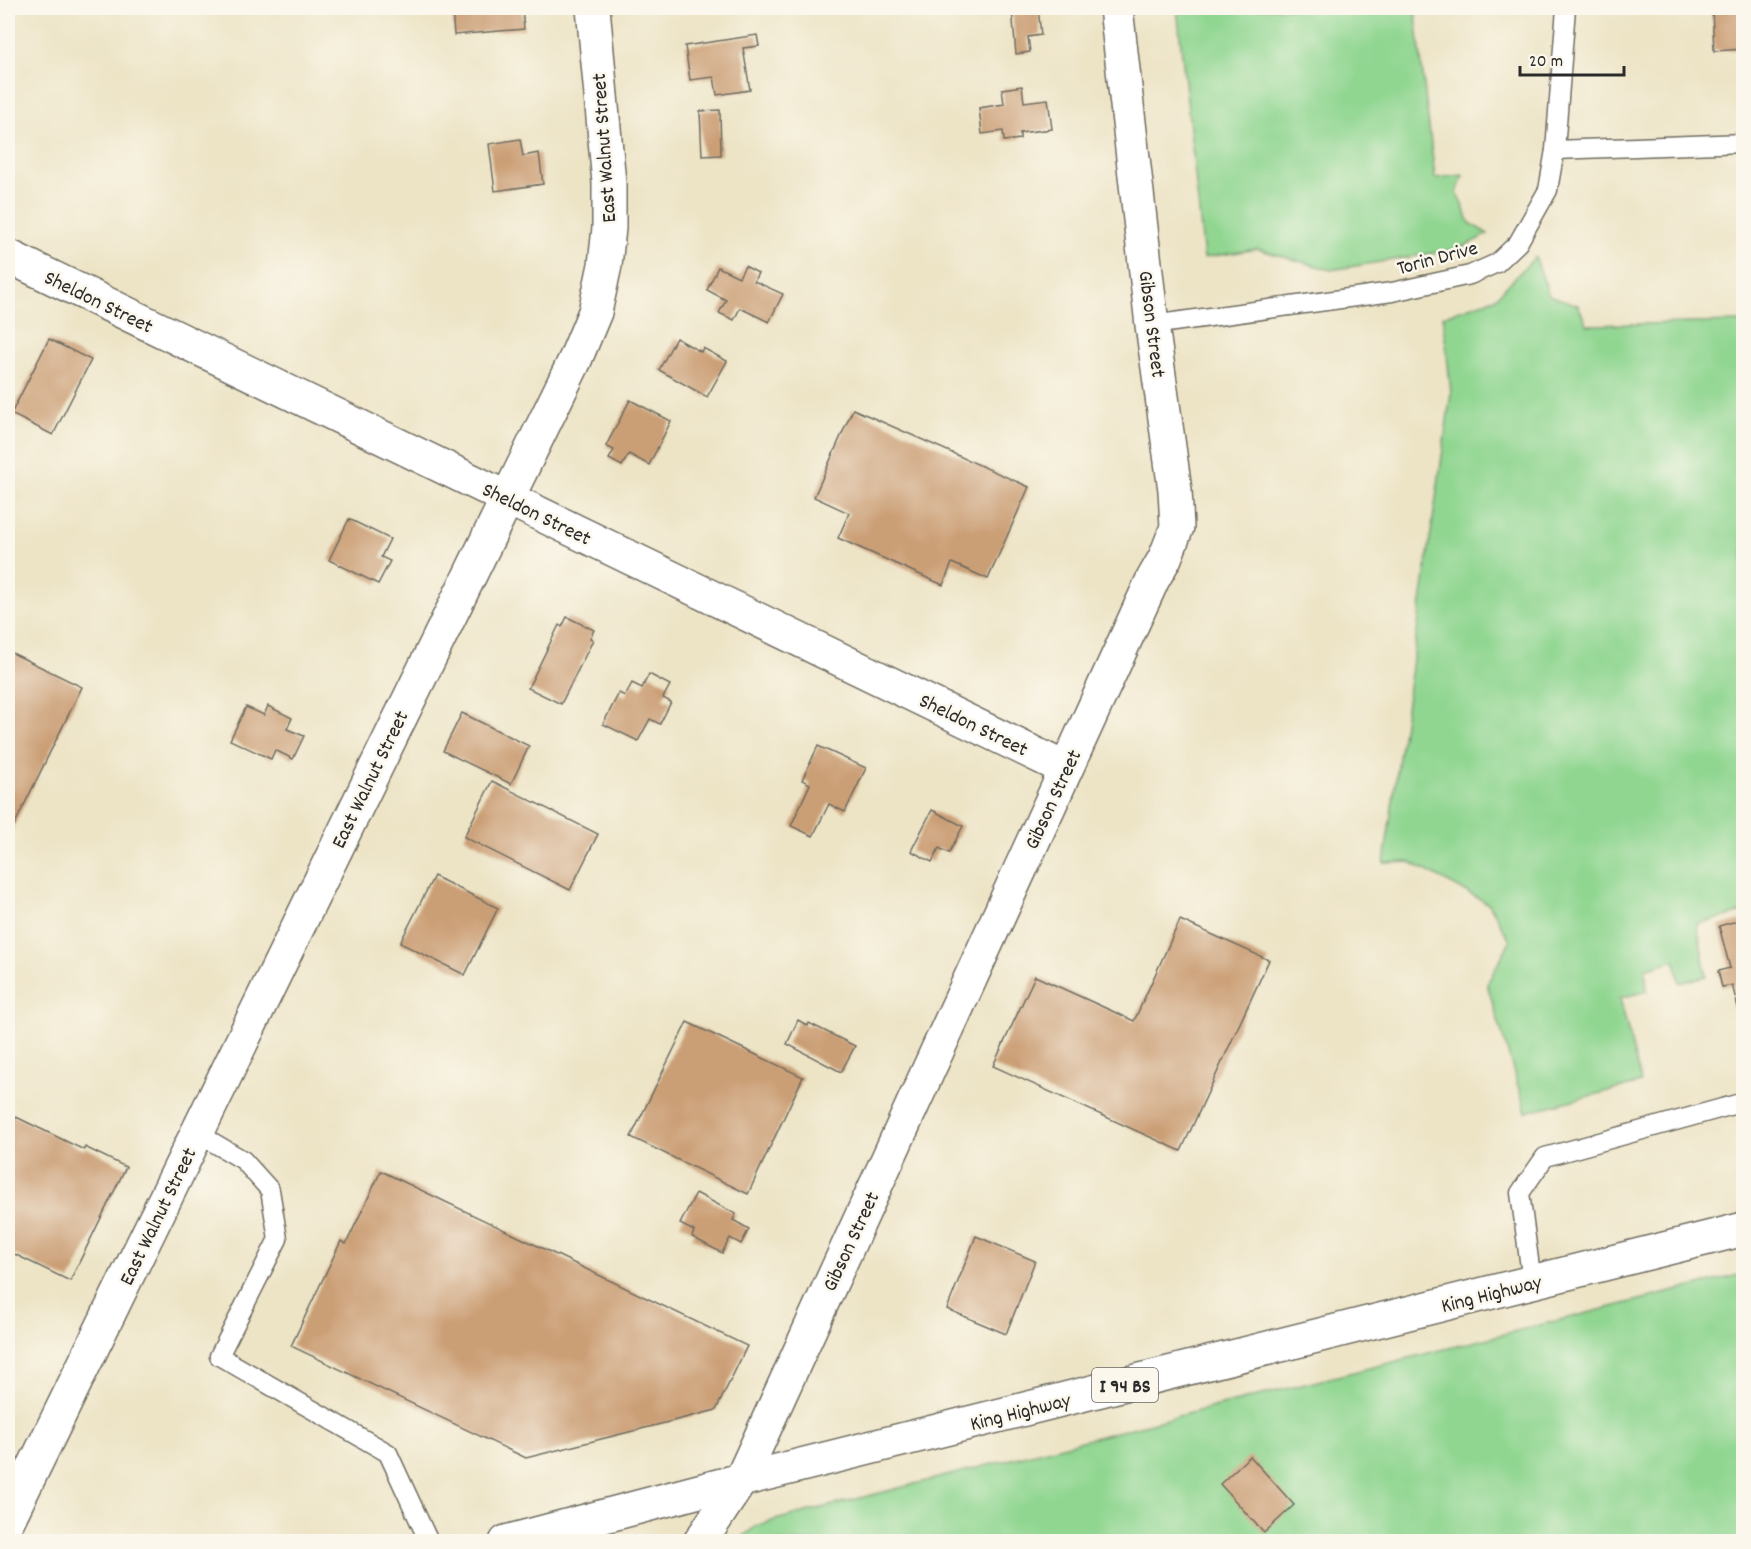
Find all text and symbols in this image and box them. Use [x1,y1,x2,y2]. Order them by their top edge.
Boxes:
scale bar [1520,39,1624,77]
text: 20 m [1529,50,1563,75]
street label: East Walnut Street [586,72,626,224]
street label: Torin Drive [1394,235,1481,285]
street label: Sheldon Street [38,264,157,343]
street label: Gibson Street [1129,269,1171,380]
street label: Sheldon Street [476,476,595,555]
street label: Sheldon Street [913,687,1032,766]
street label: East Walnut Street [325,706,418,854]
street label: Gibson Street [1018,745,1091,855]
street label: East Walnut Street [113,1143,206,1291]
street label: Gibson Street [816,1187,889,1297]
street label: King Highway [1438,1269,1546,1323]
road number: I 94 BS [1092,1368,1158,1402]
street label: King Highway [967,1387,1075,1441]

